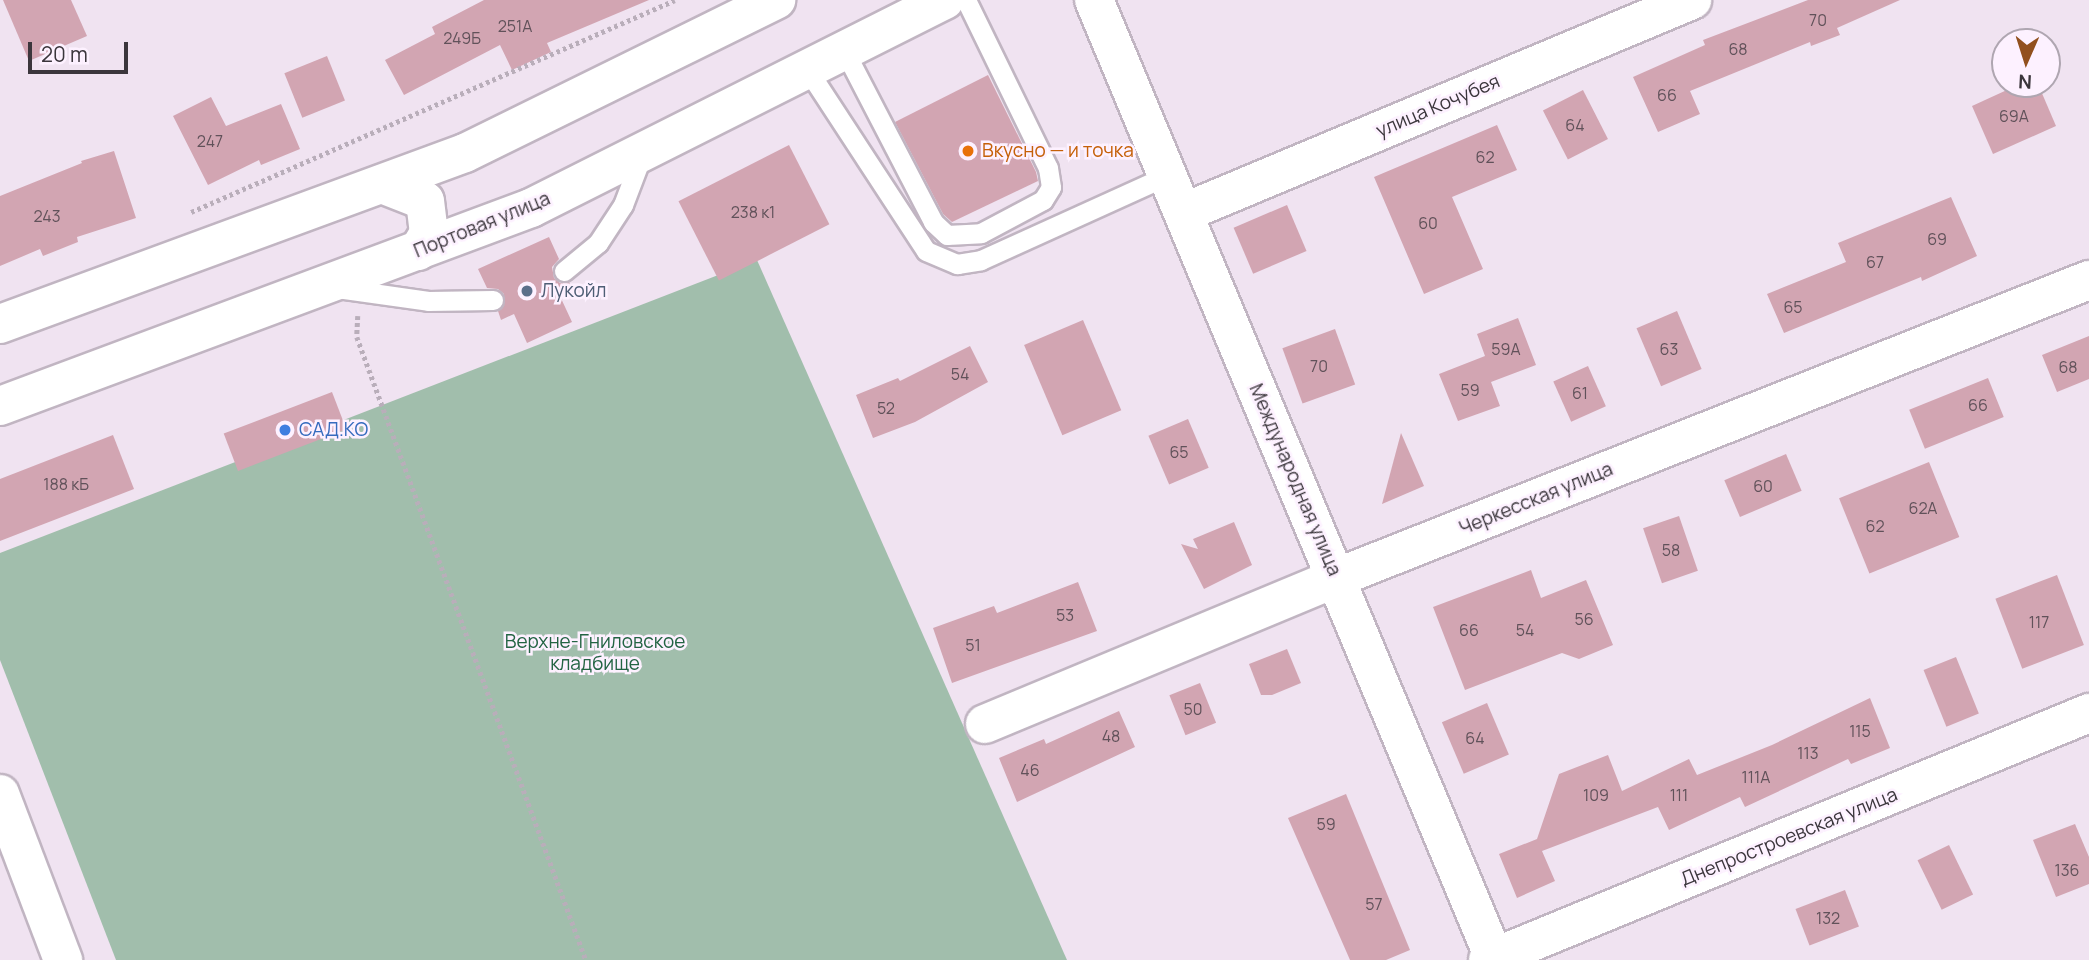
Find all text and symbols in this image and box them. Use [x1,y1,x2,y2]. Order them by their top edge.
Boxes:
house number: 70 [1809,10,1827,30]
house number: 251А [498,16,532,36]
scale bar [32,28,131,72]
house number: 249Б [443,28,481,48]
north arrow [1991,28,2061,98]
house number: 68 [1728,39,1748,59]
text: 20 m [41,40,88,68]
text: N [2018,69,2033,95]
street label: улица Кочубея [1373,70,1503,142]
house number: 66 [1657,85,1677,105]
house number: 69А [1999,106,2029,126]
house number: 64 [1565,115,1585,135]
house number: 247 [197,131,223,151]
place label: Вкусно — и точка [982,140,1134,162]
marker: Вкусно — и точка [960,143,976,159]
house number: 62 [1475,147,1495,167]
street label: Портовая улица [411,187,553,263]
house number: 238 к1 [731,202,775,222]
house number: 243 [33,206,61,226]
house number: 60 [1418,213,1438,233]
house number: 69 [1927,229,1947,249]
house number: 67 [1866,252,1884,272]
place label: Лукойл [541,280,607,302]
marker: Лукойл [519,283,535,299]
house number: 65 [1783,297,1803,317]
house number: 59А [1491,339,1521,359]
house number: 63 [1660,339,1678,359]
house number: 70 [1310,356,1328,376]
house number: 68 [2058,357,2078,377]
house number: 54 [951,364,969,384]
house number: 59 [1460,380,1480,400]
street label: Международная улица [1244,381,1346,579]
house number: 61 [1572,383,1588,403]
house number: 66 [1968,395,1988,415]
house number: 52 [877,398,895,418]
place label: САД.КО [299,419,368,441]
marker: САД.КО [277,422,293,438]
house number: 65 [1169,442,1189,462]
street label: Черкесская улица [1456,458,1616,540]
house number: 188 кБ [43,474,89,494]
house number: 60 [1753,476,1773,496]
house number: 62А [1909,498,1937,518]
house number: 62 [1865,516,1885,536]
house number: 58 [1662,540,1680,560]
house number: 53 [1056,605,1074,625]
house number: 56 [1574,609,1594,629]
house number: 117 [2029,612,2049,632]
house number: 66 [1459,620,1479,640]
house number: 54 [1516,620,1534,640]
park label: Верхне-Гниловское кладбище [505,631,685,675]
house number: 51 [965,635,981,655]
house number: 50 [1184,699,1202,719]
house number: 115 [1849,721,1871,741]
house number: 48 [1102,726,1120,746]
house number: 64 [1465,728,1485,748]
house number: 113 [1797,743,1819,763]
house number: 46 [1020,760,1040,780]
house number: 111А [1742,767,1770,787]
street label: Днепростроевская улица [1677,783,1901,891]
house number: 109 [1583,785,1609,805]
house number: 111 [1670,785,1688,805]
house number: 59 [1316,814,1336,834]
house number: 136 [2054,860,2080,880]
house number: 57 [1365,894,1383,914]
house number: 132 [1816,908,1840,928]

